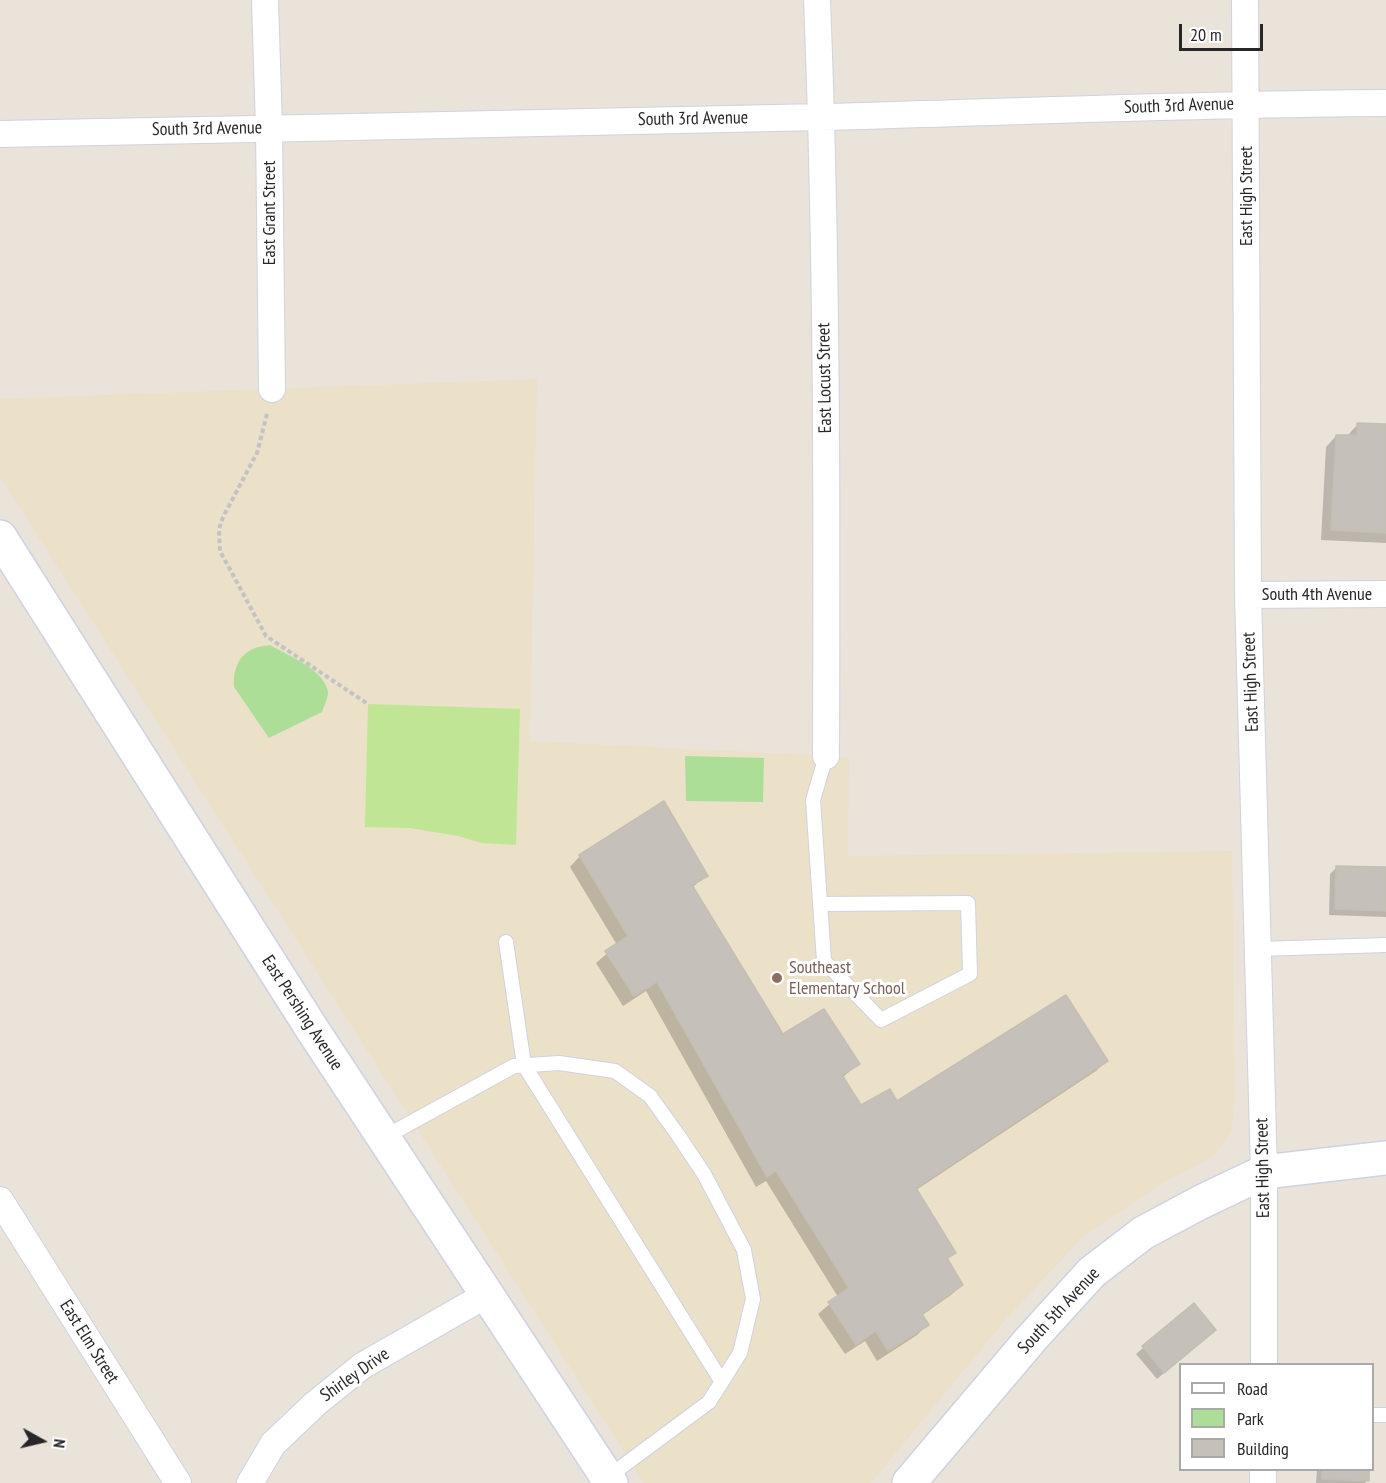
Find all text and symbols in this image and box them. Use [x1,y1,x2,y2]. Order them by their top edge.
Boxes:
scale bar [1182,12,1266,50]
text: 20 m [1190,23,1222,46]
street label: South 3rd Avenue [1124,93,1234,119]
street label: South 3rd Avenue [638,107,748,131]
street label: South 3rd Avenue [152,117,262,141]
street label: East High Street [1236,146,1258,246]
street label: East Grant Street [259,161,281,265]
street label: East Locust Street [813,323,837,433]
street label: South 4th Avenue [1262,584,1372,606]
street label: East High Street [1238,632,1264,732]
street label: East Pershing Avenue [257,951,347,1075]
place label: Southeast Elementary School [789,957,905,1000]
marker: Southeast Elementary School [770,971,784,985]
street label: East High Street [1251,1118,1275,1218]
street label: South 5th Avenue [1013,1263,1105,1359]
street label: East Elm Street [55,1296,123,1388]
street label: Shirley Drive [316,1343,394,1407]
legend [1179,1363,1374,1471]
text: Road [1237,1377,1268,1400]
text: Park [1237,1407,1264,1430]
north arrow [12,1411,72,1471]
text: Building [1237,1437,1289,1460]
text: N [49,1438,70,1449]

